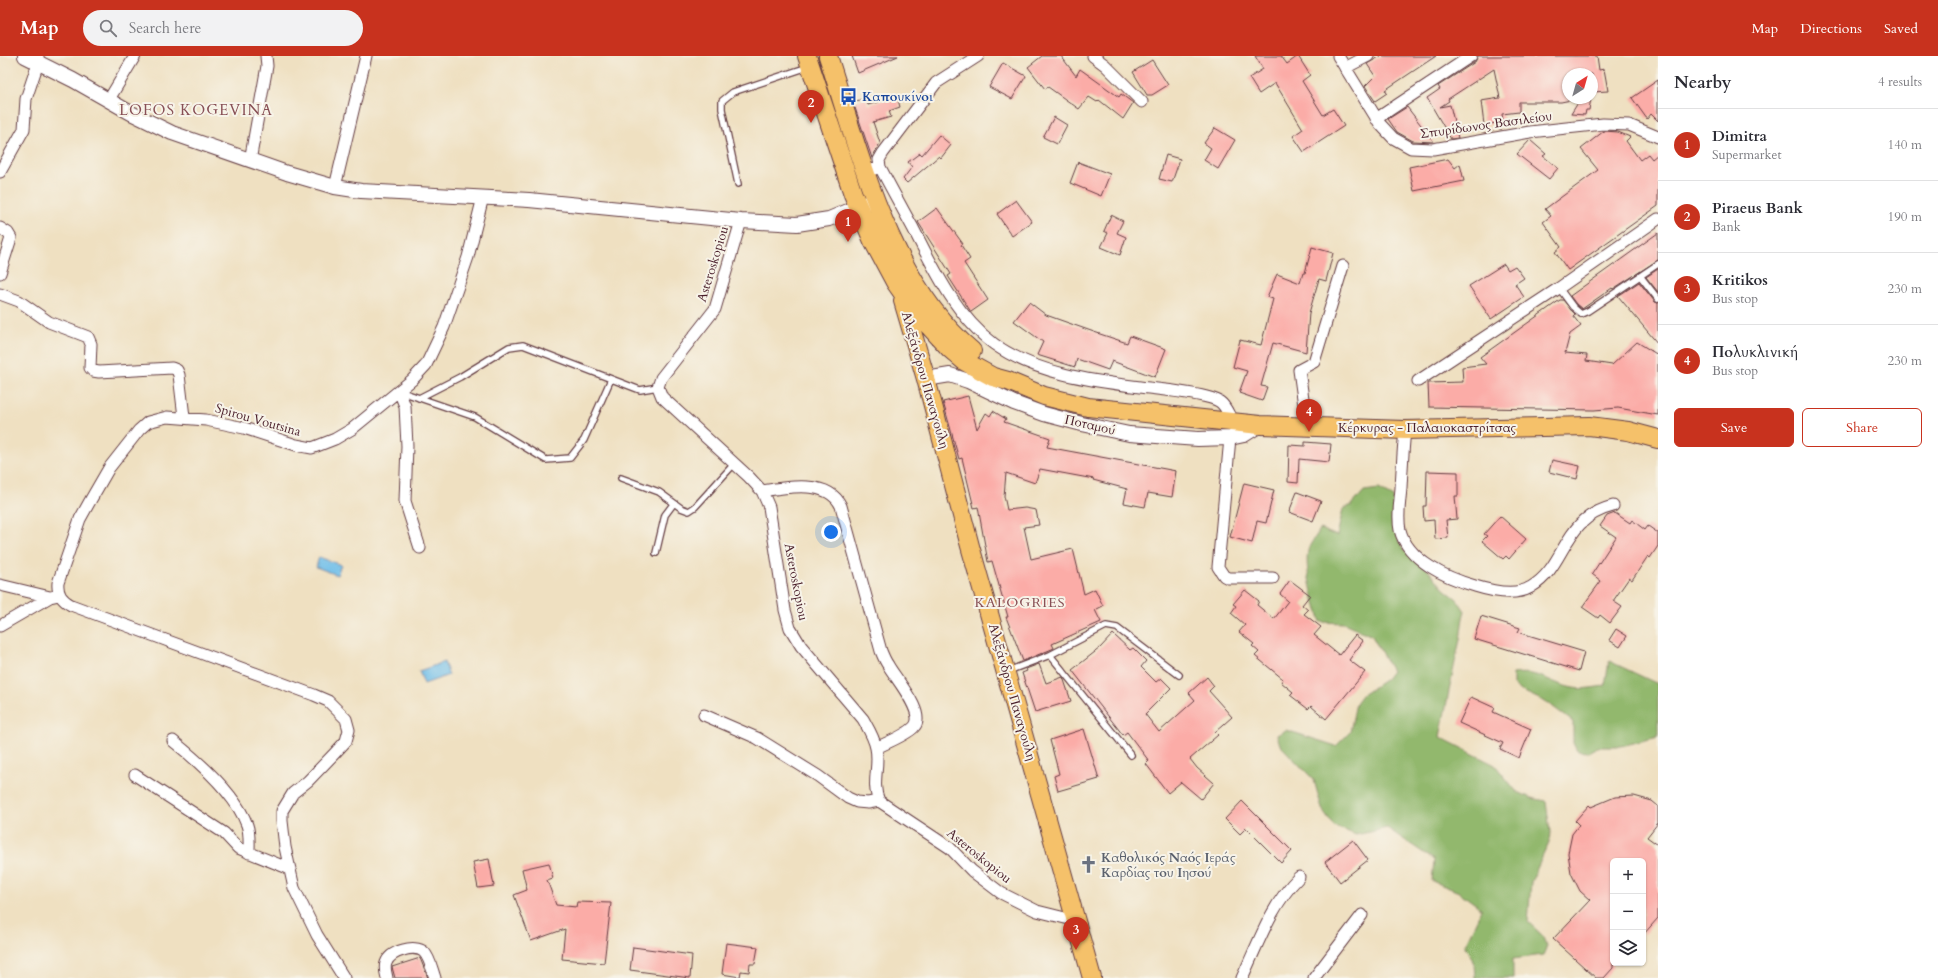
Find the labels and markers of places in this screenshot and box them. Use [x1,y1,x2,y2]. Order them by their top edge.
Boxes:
bus stop icon: Καπουκίνοι [839,87,859,107]
place label: Καπουκίνοι [862,88,933,106]
pin: 2 [798,90,824,123]
pin: 1 [835,209,861,242]
pin: 4 [1296,399,1322,432]
place label: Καθολικός Ναός Ιεράς Καρδίας του Ιησού [1101,849,1236,882]
church icon: Καθολικός Ναός Ιεράς Καρδίας του Ιησού [1078,855,1098,875]
pin: 3 [1063,917,1089,950]

